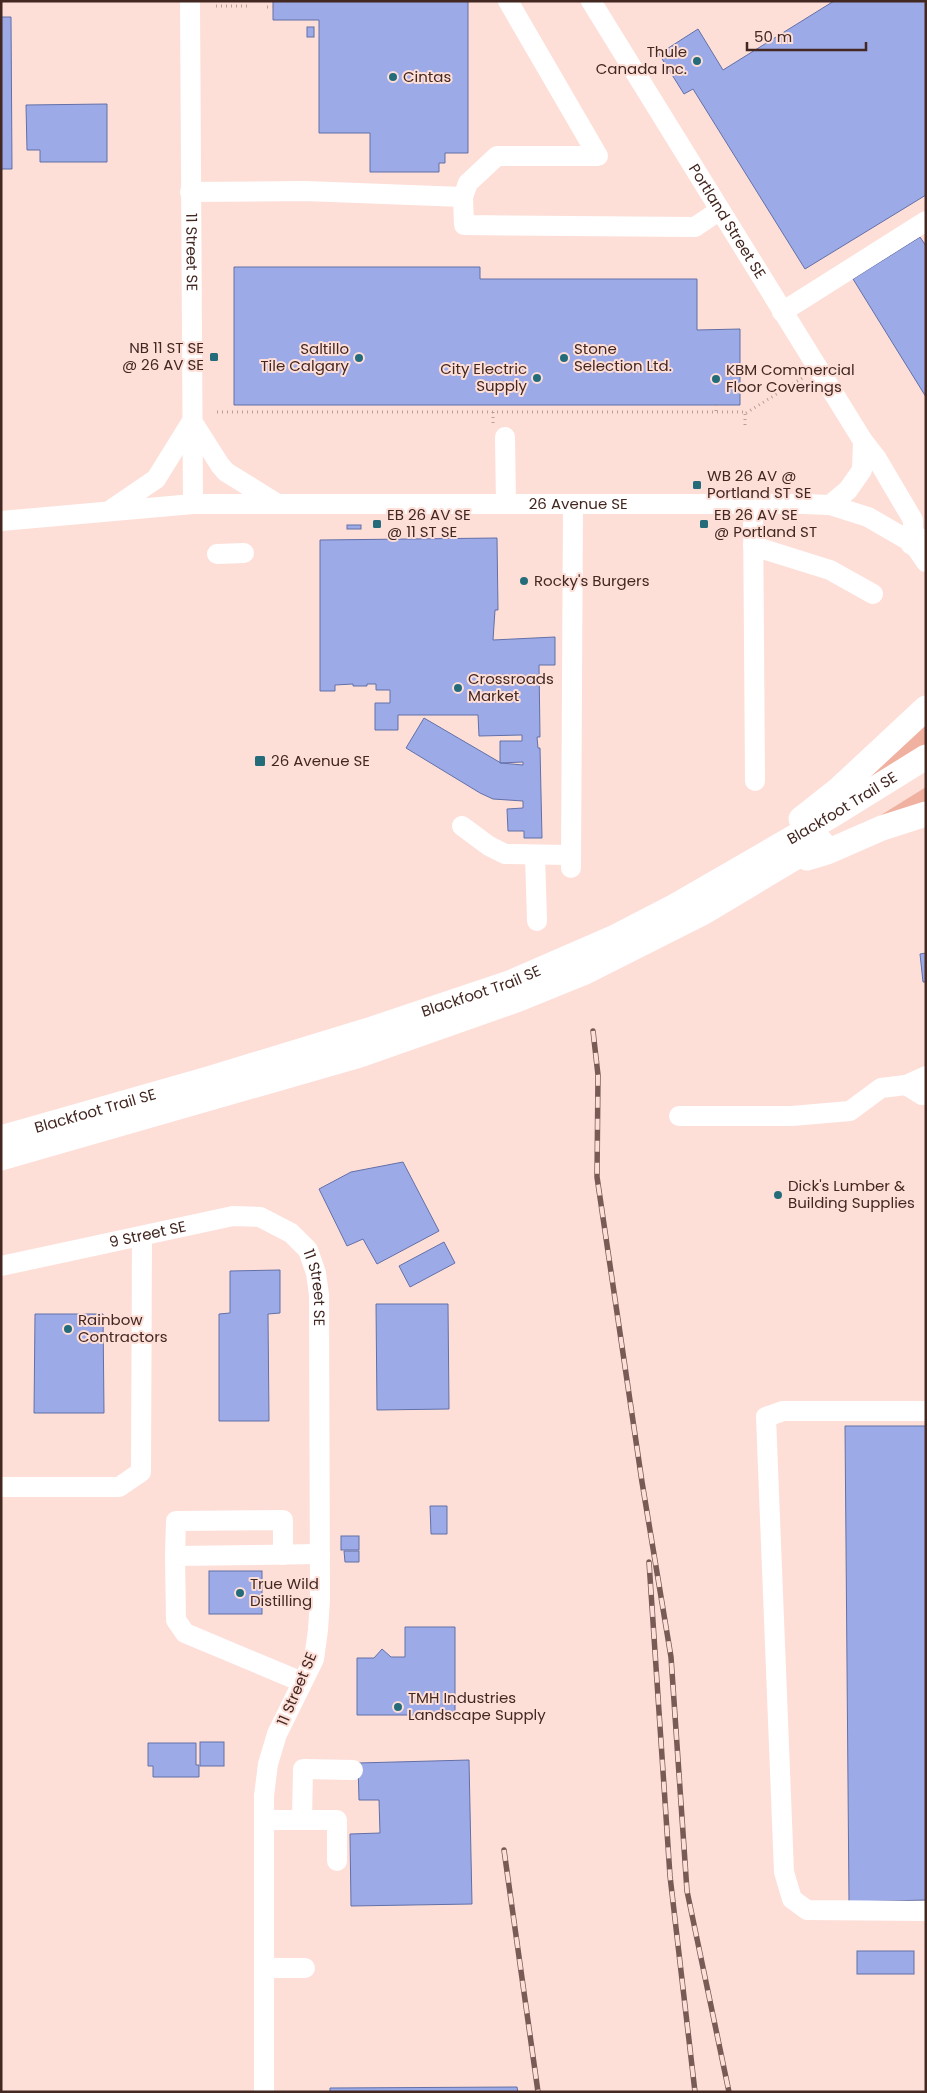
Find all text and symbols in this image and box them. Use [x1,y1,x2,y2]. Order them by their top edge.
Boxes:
scale bar [747,20,866,52]
text: 50 m [754,26,792,47]
place label: Thule Canada Inc. [596,41,687,79]
marker: Thule Canada Inc. [691,55,703,67]
place label: Cintas [403,66,451,87]
marker: Cintas [387,71,399,83]
street label: Portland Street SE [684,160,771,282]
street label: 11 Street SE [181,213,203,291]
place label: NB 11 ST SE @ 26 AV SE [122,337,204,375]
place label: Saltillo Tile Calgary [260,338,350,376]
place label: Stone Selection Ltd. [574,338,672,376]
marker: NB 11 ST SE @ 26 AV SE [208,351,220,363]
marker: Saltillo Tile Calgary [353,352,365,364]
marker: Stone Selection Ltd. [558,352,570,364]
place label: City Electric Supply [440,358,528,396]
place label: KBM Commercial Floor Coverings [726,359,855,397]
marker: City Electric Supply [531,372,543,384]
marker: KBM Commercial Floor Coverings [710,373,722,385]
place label: WB 26 AV @ Portland ST SE [707,465,811,503]
marker: WB 26 AV @ Portland ST SE [691,479,703,491]
street label: 26 Avenue SE [529,493,628,514]
place label: EB 26 AV SE @ 11 ST SE [387,504,471,542]
place label: EB 26 AV SE @ Portland ST [714,504,817,542]
marker: EB 26 AV SE @ 11 ST SE [371,518,383,530]
marker: EB 26 AV SE @ Portland ST [698,518,710,530]
place label: Rocky's Burgers [534,570,650,591]
marker: Rocky's Burgers [518,575,530,587]
place label: Crossroads Market [468,668,554,706]
marker: Crossroads Market [452,682,464,694]
place label: 26 Avenue SE [271,750,370,771]
marker: 26 Avenue SE [253,754,267,768]
street label: Blackfoot Trail SE [783,766,901,849]
street label: Blackfoot Trail SE [418,960,544,1022]
street label: Blackfoot Trail SE [32,1083,158,1138]
place label: Dick's Lumber & Building Supplies [788,1175,915,1213]
marker: Dick's Lumber & Building Supplies [772,1189,784,1201]
street label: 9 Street SE [107,1215,188,1252]
street label: 11 Street SE [298,1246,330,1326]
place label: Rainbow Contractors [78,1309,168,1347]
marker: Rainbow Contractors [62,1323,74,1335]
place label: True Wild Distilling [250,1573,319,1611]
marker: True Wild Distilling [234,1587,246,1599]
street label: 11 Street SE [272,1649,321,1729]
place label: TMH Industries Landscape Supply [408,1687,546,1725]
marker: TMH Industries Landscape Supply [392,1701,404,1713]

